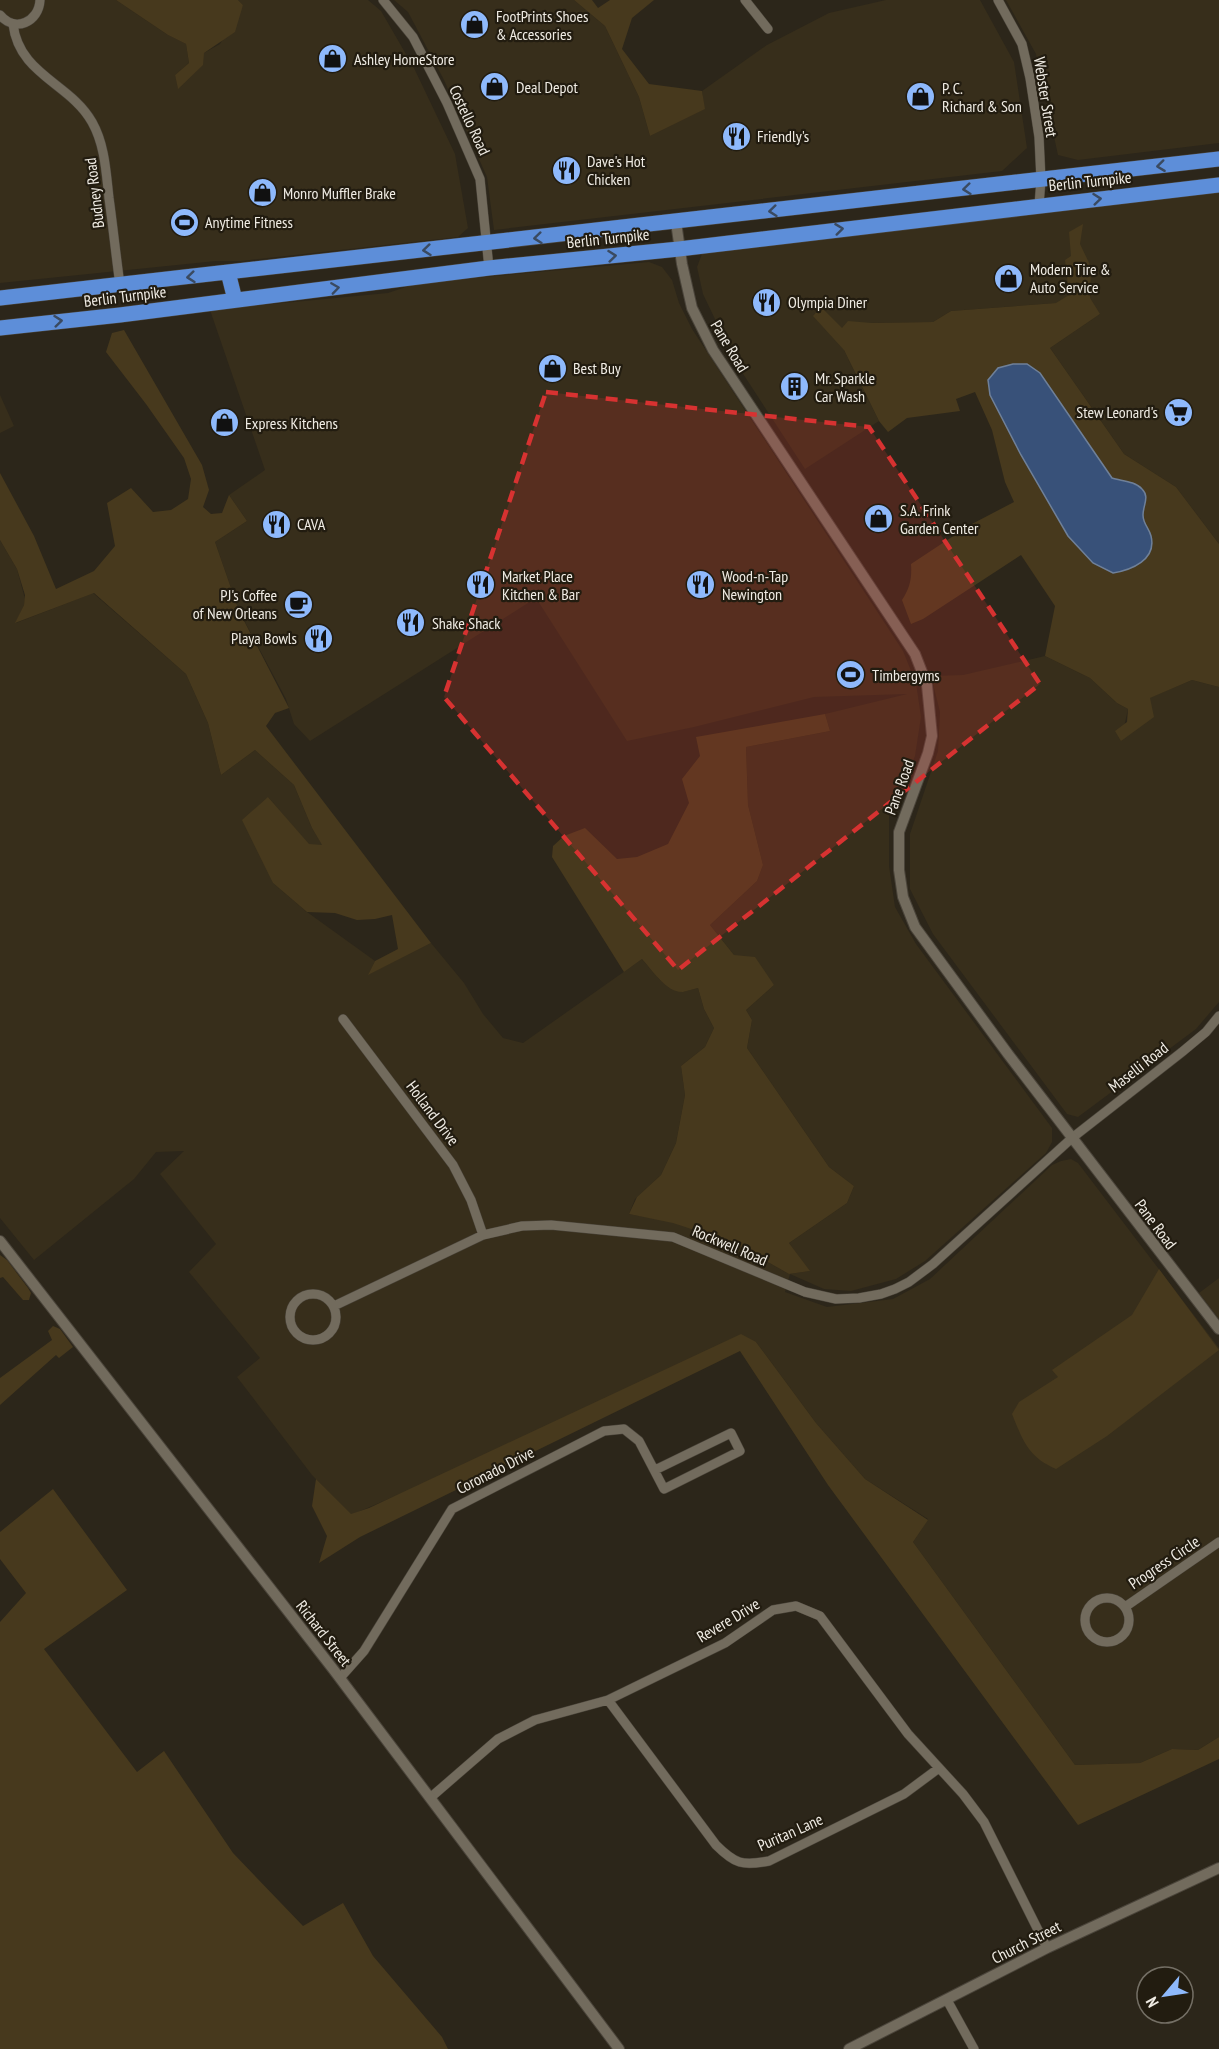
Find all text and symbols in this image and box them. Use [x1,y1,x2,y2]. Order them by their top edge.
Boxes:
place label: FootPrints Shoes & Accessories [496,6,589,44]
shop icon: FootPrints Shoes & Accessories [459,9,491,41]
shop icon: Ashley HomeStore [317,43,349,75]
place label: Ashley HomeStore [354,49,455,69]
street label: Webster Street [1030,55,1062,139]
shop icon: Deal Depot [479,71,511,103]
place label: Deal Depot [516,77,578,97]
place label: P. C. Richard & Son [942,78,1022,116]
shop icon: P. C. Richard & Son [905,81,937,113]
street label: Costello Road [445,82,495,158]
restaurant icon: Friendly's [720,120,752,152]
place label: Friendly's [757,126,809,146]
place label: Dave's Hot Chicken [587,151,646,189]
restaurant icon: Dave's Hot Chicken [550,154,582,186]
street label: Budney Road [80,156,108,229]
one-way arrow [1156,159,1165,172]
street label: Berlin Turnpike [1048,167,1132,195]
shop icon: Monro Muffler Brake [246,177,278,209]
one-way arrow [963,182,972,194]
place label: Monro Muffler Brake [283,183,396,203]
one-way arrow [1093,193,1102,206]
one-way arrow [769,204,778,216]
sports icon: Anytime Fitness [168,206,200,238]
place label: Anytime Fitness [205,212,293,232]
street label: Berlin Turnpike [566,224,650,252]
one-way arrow [834,224,843,236]
one-way arrow [533,231,543,243]
one-way arrow [422,243,432,256]
one-way arrow [608,250,617,262]
place label: Modern Tire & Auto Service [1030,259,1111,297]
shop icon: Modern Tire & Auto Service [993,262,1025,294]
one-way arrow [187,270,196,282]
street label: Berlin Turnpike [83,281,167,311]
one-way arrow [330,282,339,294]
restaurant icon: Olympia Diner [751,286,783,318]
place label: Olympia Diner [788,292,868,312]
one-way arrow [54,316,63,328]
street label: Pane Road [707,316,753,376]
shop icon: Best Buy [536,352,568,384]
place label: Best Buy [573,358,621,378]
place label: Mr. Sparkle Car Wash [815,368,875,406]
building icon: Mr. Sparkle Car Wash [778,371,810,403]
supermarket icon: Stew Leonard's [1163,396,1195,428]
place label: Stew Leonard's [1076,402,1158,422]
shop icon: Express Kitchens [208,407,240,439]
place label: Express Kitchens [245,413,338,433]
place label: S.A. Frink Garden Center [900,500,979,538]
shop icon: S.A. Frink Garden Center [863,503,895,535]
restaurant icon: CAVA [260,508,292,540]
place label: CAVA [297,514,326,534]
place label: Market Place Kitchen & Bar [502,566,580,604]
place label: Wood-n-Tap Newington [722,566,788,604]
restaurant icon: Market Place Kitchen & Bar [465,569,497,601]
restaurant icon: Wood-n-Tap Newington [685,569,717,601]
place label: PJ's Coffee of New Orleans [193,585,277,623]
cafe icon: PJ's Coffee of New Orleans [282,588,314,620]
restaurant icon: Shake Shack [395,607,427,639]
place label: Shake Shack [432,613,501,633]
restaurant icon: Playa Bowls [302,622,334,654]
place label: Playa Bowls [231,628,297,648]
sports icon: Timbergyms [835,659,867,691]
place label: Timbergyms [872,665,940,685]
street label: Pane Road [880,756,918,817]
street label: Maselli Road [1104,1037,1172,1097]
street label: Holland Drive [402,1077,464,1149]
street label: Pane Road [1131,1195,1181,1253]
street label: Rockwell Road [689,1220,771,1270]
street label: Coronado Drive [453,1442,537,1498]
street label: Progress Circle [1125,1531,1203,1593]
street label: Revere Drive [693,1593,763,1647]
street label: Richard Street [292,1596,356,1670]
street label: Puritan Lane [754,1809,826,1855]
street label: Church Street [988,1916,1064,1968]
north arrow [1135,1965,1195,2025]
text: N [1141,1994,1163,2011]

